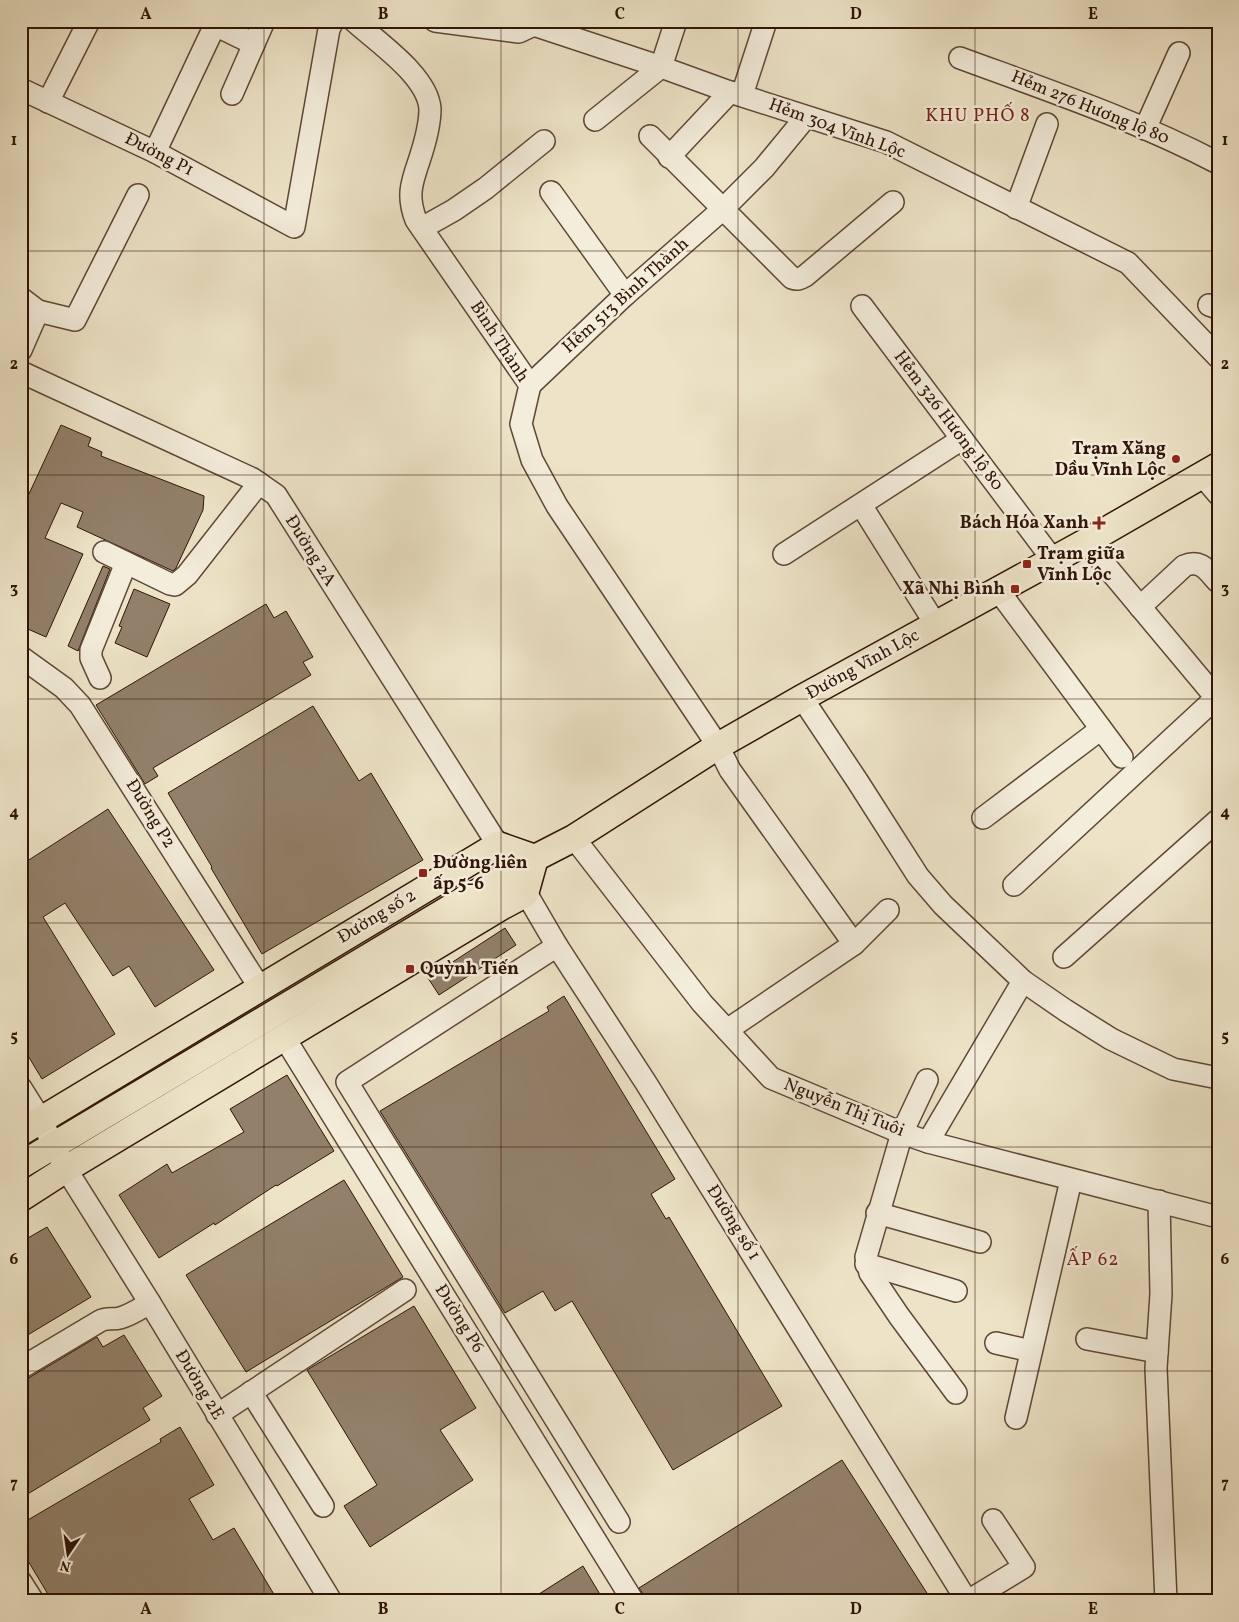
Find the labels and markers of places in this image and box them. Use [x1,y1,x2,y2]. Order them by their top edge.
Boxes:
place label: Trạm Xăng Dầu Vĩnh Lộc [1055,437,1166,483]
marker: Trạm Xăng Dầu Vĩnh Lộc [1170,453,1182,465]
place label: Bách Hóa Xanh [960,511,1089,536]
marker: Bách Hóa Xanh [1093,517,1105,529]
place label: Trạm giữa Vĩnh Lộc [1037,542,1125,588]
marker: Trạm giữa Vĩnh Lộc [1021,558,1033,570]
place label: Xã Nhị Bình [902,577,1005,602]
marker: Xã Nhị Bình [1009,583,1021,595]
place label: Đường liên ấp 5-6 [433,851,528,897]
marker: Đường liên ấp 5-6 [417,867,429,879]
place label: Quỳnh Tiến [420,957,519,982]
marker: Quỳnh Tiến [404,963,416,975]

